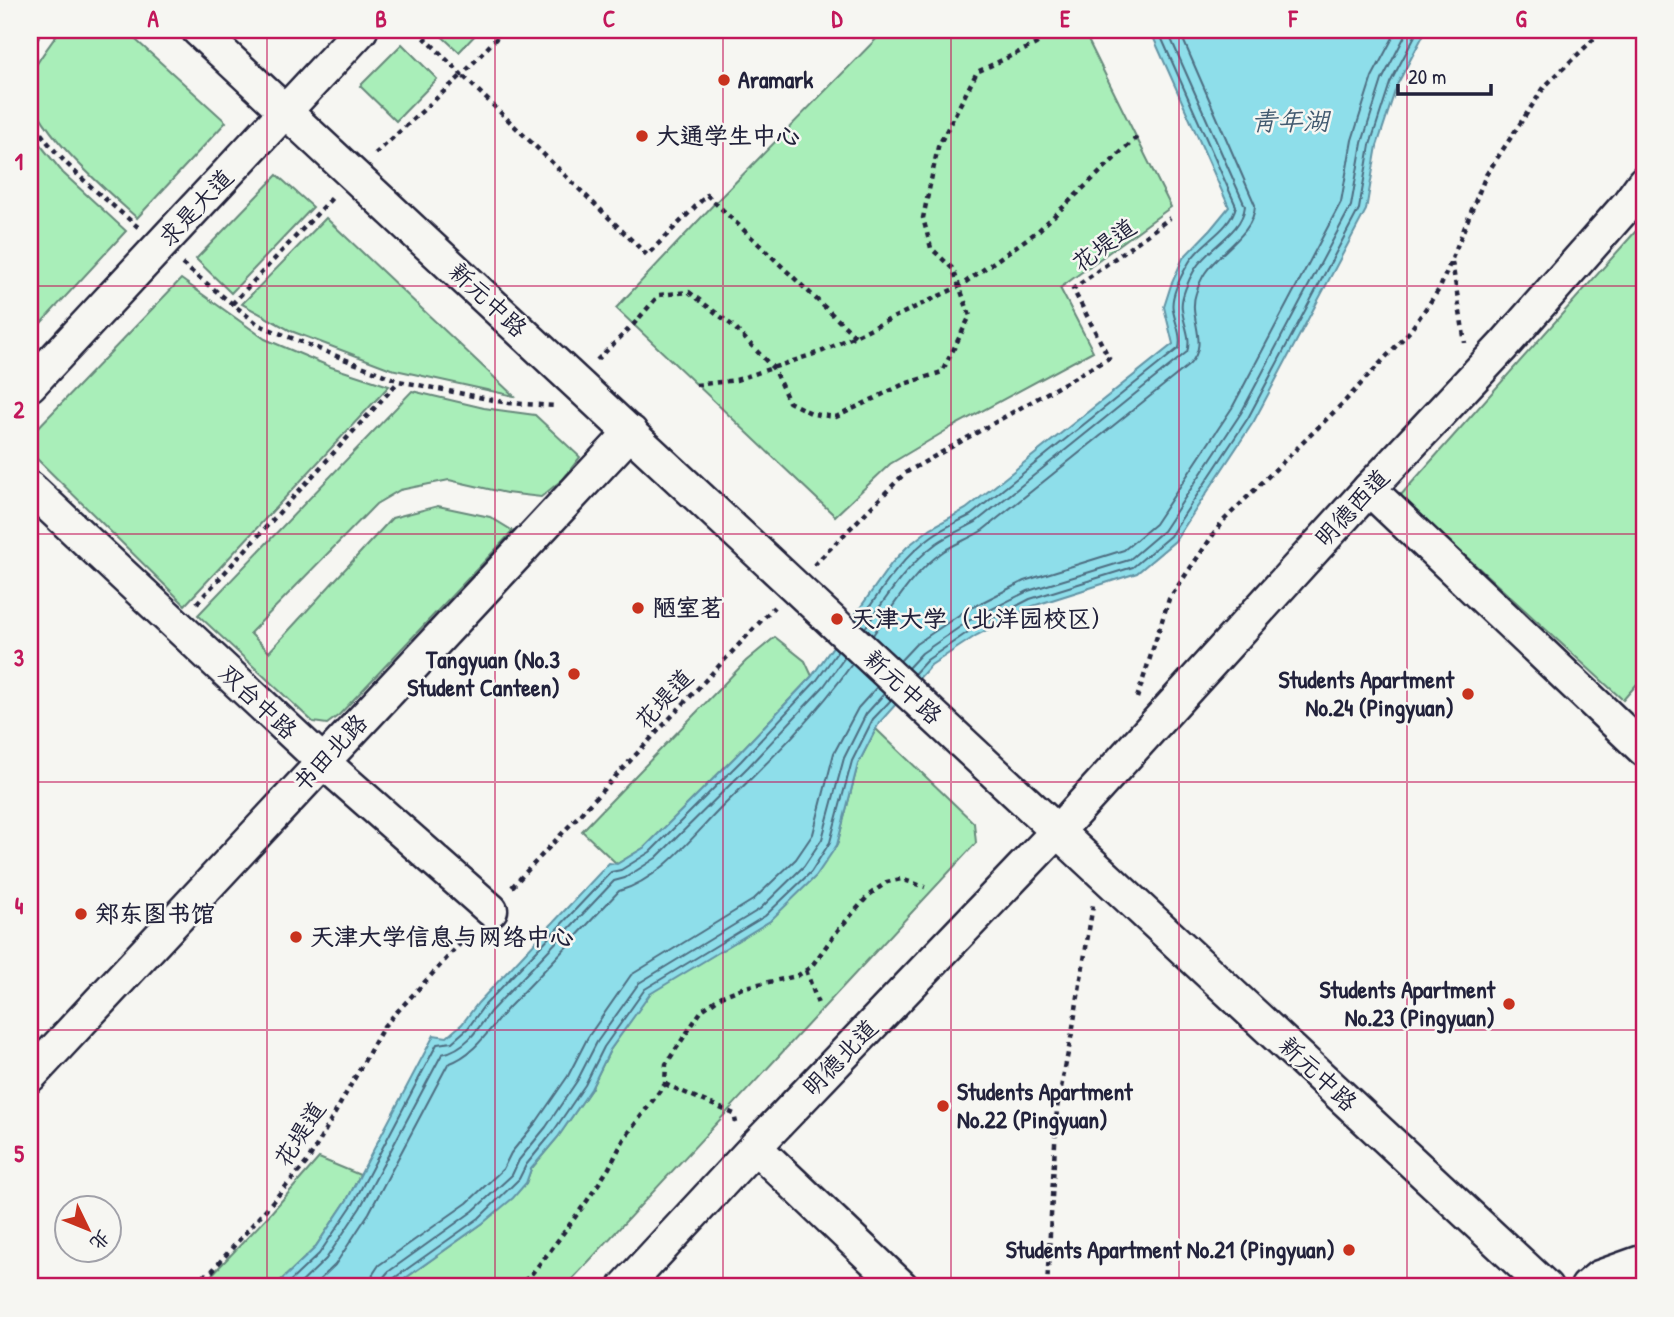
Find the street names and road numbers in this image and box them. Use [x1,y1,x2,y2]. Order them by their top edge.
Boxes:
street label: 求是大道 [151,161,240,253]
street label: 花堤道 [1065,210,1142,278]
street label: 新元中路 [443,255,535,344]
street label: 明德西道 [1307,461,1396,553]
street label: 新元中路 [858,642,950,731]
street label: 双台中路 [213,657,305,746]
street label: 花堤道 [627,661,700,736]
street label: 书田北路 [285,706,374,798]
street label: 明德北道 [794,1012,884,1103]
street label: 新元中路 [1273,1029,1365,1118]
street label: 花堤道 [266,1095,332,1172]

